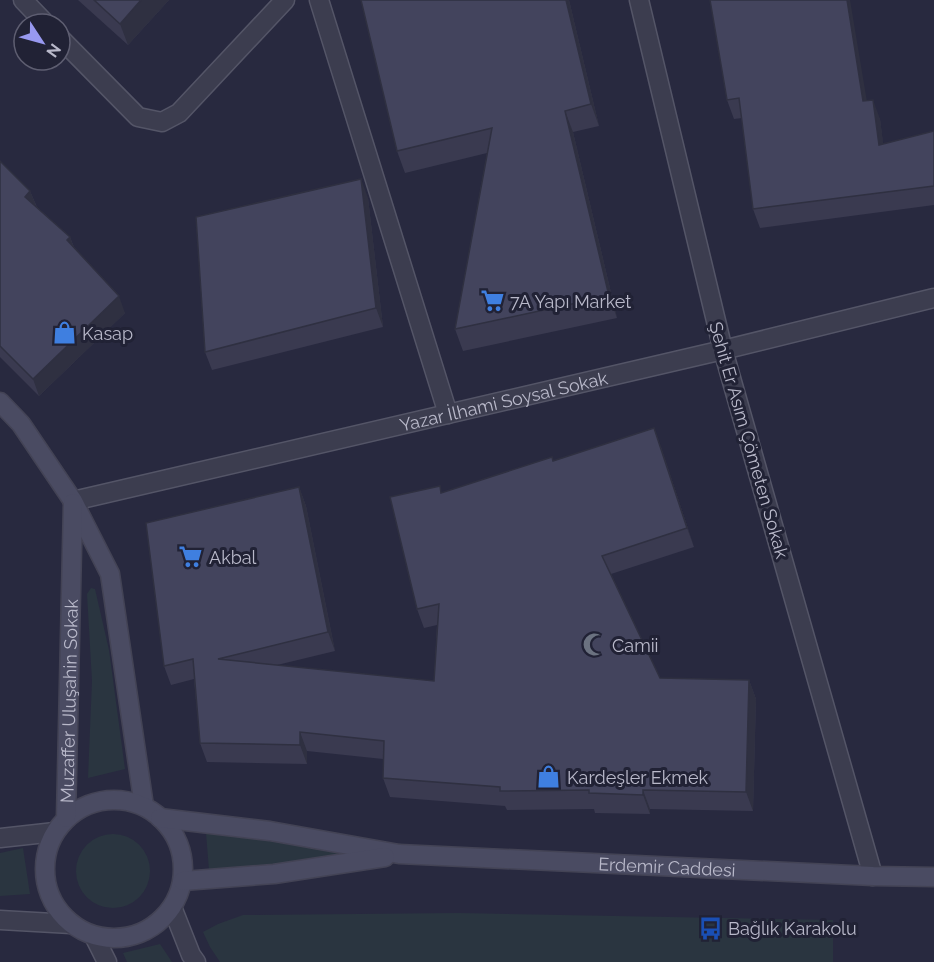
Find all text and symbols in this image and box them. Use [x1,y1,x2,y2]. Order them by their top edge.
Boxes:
north arrow [12,12,72,72]
text: N [42,40,65,61]
supermarket icon: 7A Yapı Market [479,288,505,314]
place label: 7A Yapı Market [510,291,631,312]
street label: Şehit Er Asım Çömeten Sokak [705,319,793,561]
shop icon: Kasap [51,320,77,346]
place label: Kasap [82,323,133,344]
street label: Yazar İlhami Soysal Sokak [398,367,610,435]
supermarket icon: Akbal [178,544,204,570]
place label: Akbal [209,547,257,568]
street label: Muzaffer Uluşahin Sokak [56,598,81,803]
mosque icon: Camii [581,632,607,658]
place label: Camii [612,635,659,656]
shop icon: Kardeşler Ekmek [536,764,562,790]
place label: Kardeşler Ekmek [567,767,708,788]
street label: Erdemir Caddesi [598,853,736,880]
bus stop icon: Bağlık Karakolu [697,915,723,941]
place label: Bağlık Karakolu [728,918,857,939]

